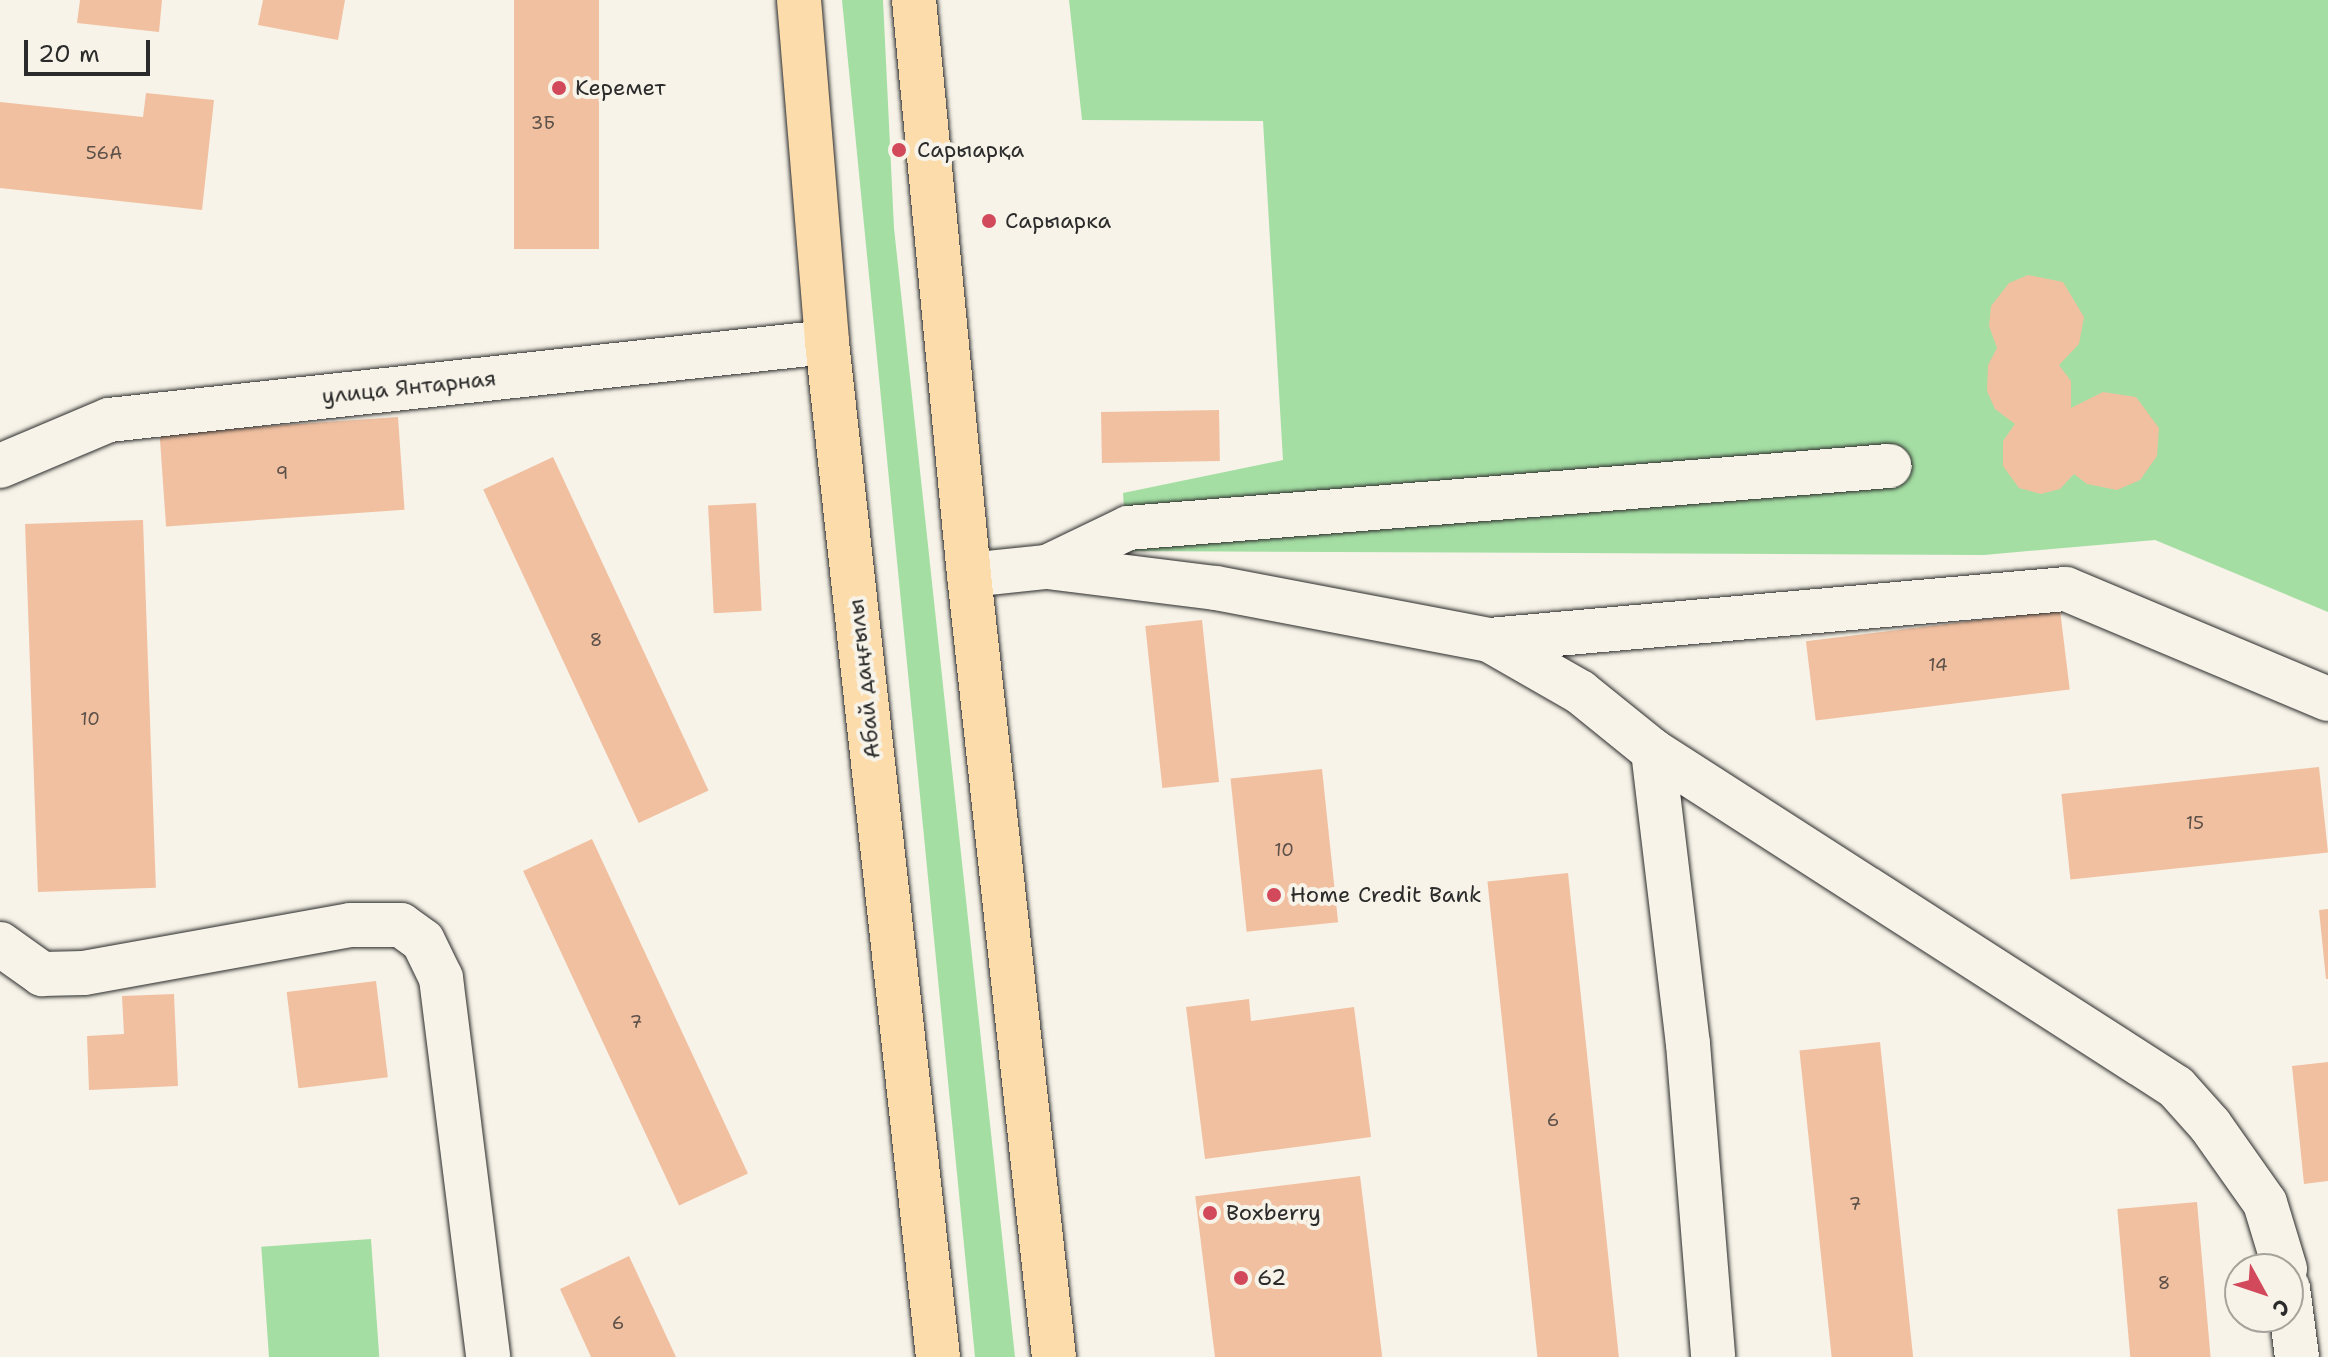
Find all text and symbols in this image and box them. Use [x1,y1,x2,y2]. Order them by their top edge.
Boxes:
scale bar [28,24,154,74]
text: 20 m [38,38,100,70]
place label: Керемет [575,75,666,101]
marker: Керемет [550,79,568,97]
house number: 3Б [531,112,555,134]
place label: Сарыарқа [917,137,1024,163]
marker: Сарыарқа [888,139,910,161]
house number: 56А [86,142,122,164]
place label: Сарыарка [1005,208,1111,234]
marker: Сарыарка [980,212,998,230]
street label: улица Янтарная [321,365,497,409]
house number: 9 [276,462,288,484]
street label: Абай даңғылы [842,598,886,760]
house number: 8 [590,629,602,651]
house number: 14 [1928,654,1948,676]
house number: 10 [80,708,100,730]
house number: 15 [2186,812,2204,834]
house number: 10 [1274,839,1294,861]
place label: Home Credit Bank [1290,882,1482,908]
marker: Home Credit Bank [1265,886,1283,904]
house number: 7 [630,1011,642,1033]
house number: 6 [1547,1109,1559,1131]
house number: 7 [1849,1193,1861,1215]
place label: Boxberry [1226,1200,1321,1226]
marker: Boxberry [1201,1204,1219,1222]
north arrow [2224,1253,2304,1333]
place label: 62 [1257,1265,1286,1291]
marker: 62 [1232,1269,1250,1287]
house number: 8 [2158,1272,2170,1294]
text: С [2266,1293,2297,1322]
house number: 6 [612,1312,624,1334]

